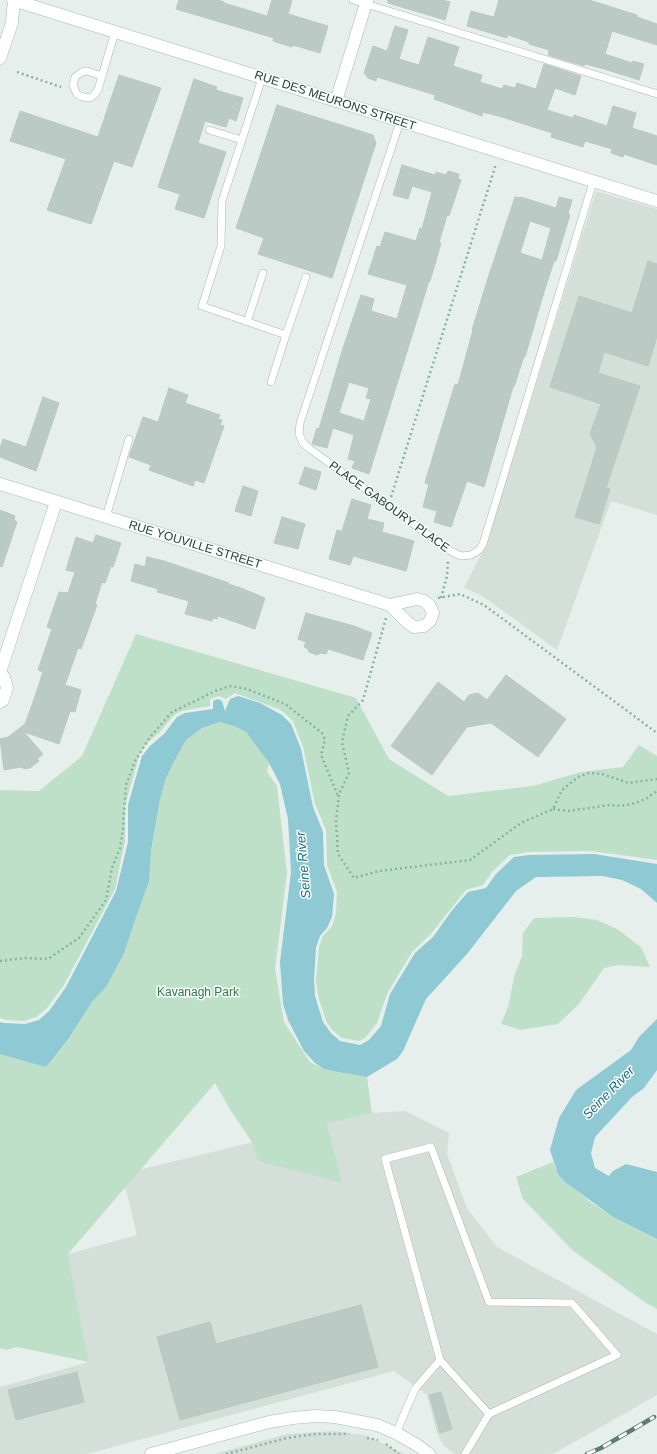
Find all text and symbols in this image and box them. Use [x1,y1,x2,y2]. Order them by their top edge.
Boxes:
street label: RUE DES MEURONS STREET [253,68,417,134]
street label: PLACE GABOURY PLACE [326,459,452,555]
street label: RUE YOUVILLE STREET [127,518,263,572]
water label: Seine River [293,831,315,899]
park label: Kavanagh Park [157,986,239,1000]
water label: Seine River [580,1063,638,1123]

